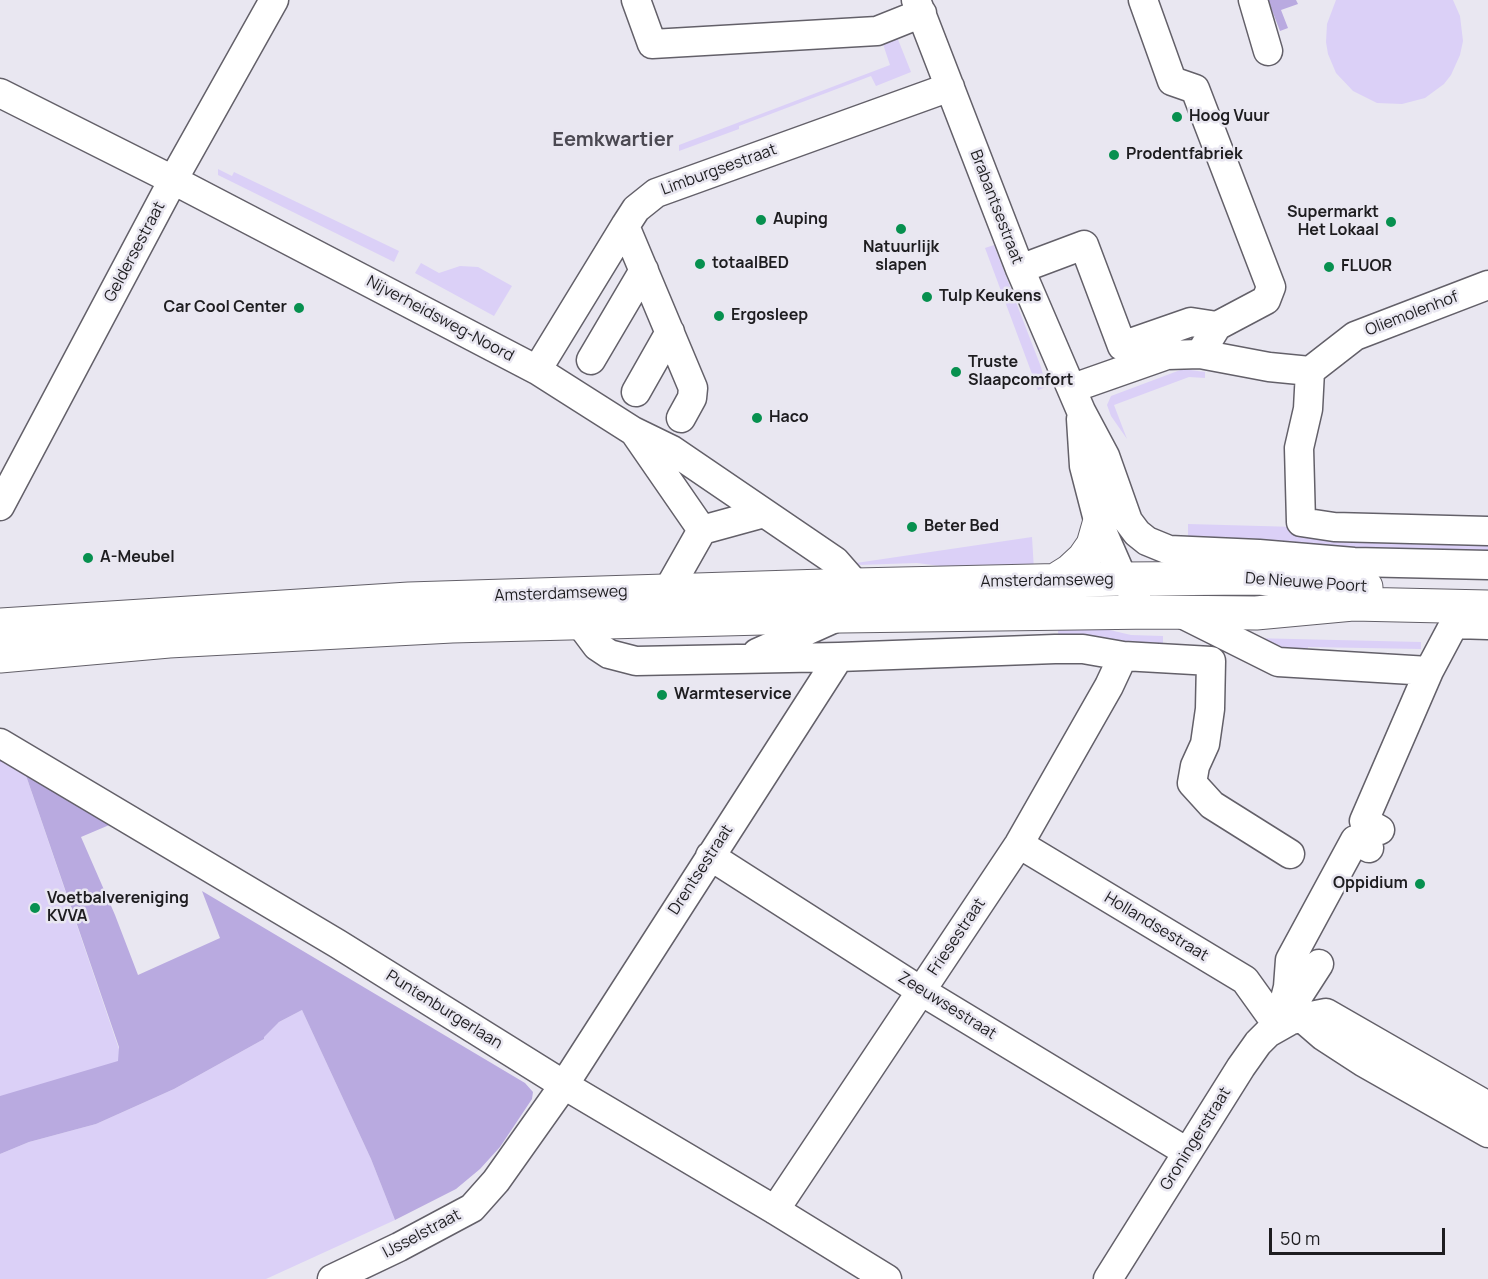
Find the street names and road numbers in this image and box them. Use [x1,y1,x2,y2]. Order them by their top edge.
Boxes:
street label: Limburgsestraat [659,140,779,200]
street label: Brabantsestraat [965,147,1027,267]
street label: Geldersestraat [101,199,169,305]
street label: Nijverheidsweg-Noord [363,272,517,366]
street label: Oliemolenhof [1363,287,1461,341]
street label: De Nieuwe Poort [1244,569,1368,597]
street label: Amsterdamseweg [980,570,1114,592]
street label: Amsterdamseweg [494,582,628,606]
street label: Drentsestraat [665,821,737,919]
street label: Hollandsestraat [1101,888,1211,966]
street label: Friesestraat [924,895,990,979]
street label: Puntenburgerlaan [382,967,506,1053]
street label: Zeeuwsestraat [894,968,1000,1044]
street label: Groningerstraat [1157,1084,1235,1194]
street label: IJsselstraat [380,1205,464,1263]

